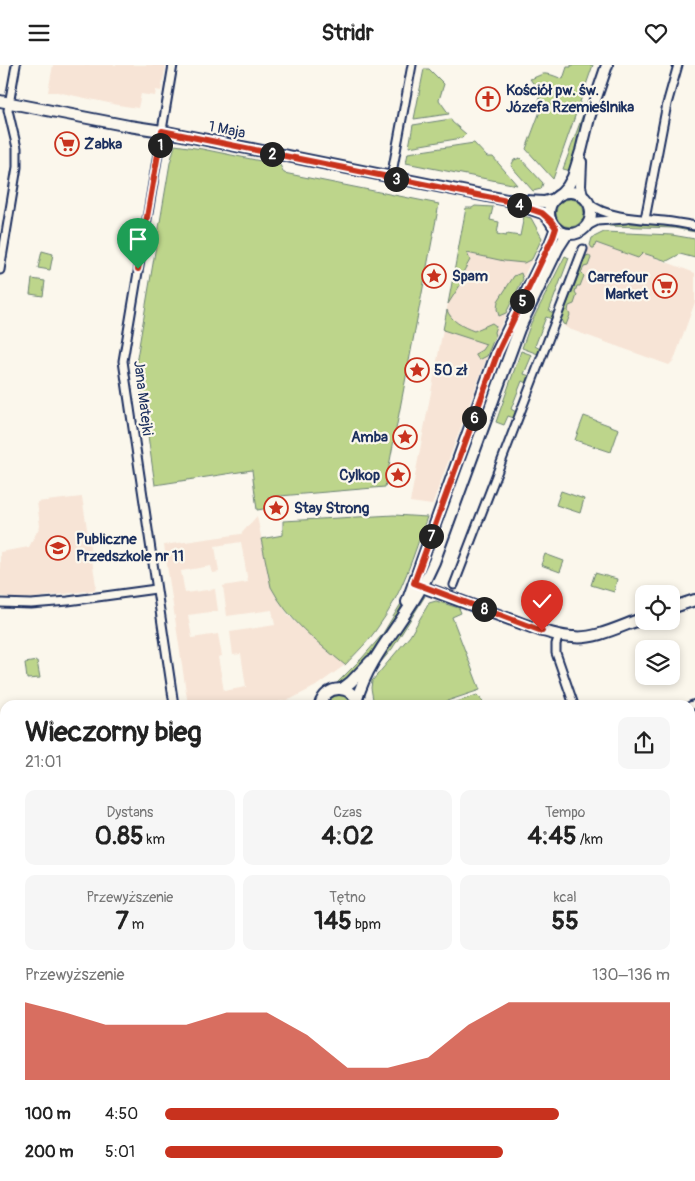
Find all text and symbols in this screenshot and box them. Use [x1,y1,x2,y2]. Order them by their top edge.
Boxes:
icon: menu [25,19,53,47]
text: Stridr [321,19,374,47]
icon: heart [642,19,670,47]
place label: Kościół pw. św. Józefa Rzemieślnika [506,81,634,117]
church icon: Kościół pw. św. Józefa Rzemieślnika [475,86,501,112]
street label: 1 Maja [207,117,247,143]
supermarket icon: Żabka [54,131,80,157]
pin: 1 [148,133,172,157]
place label: Żabka [84,135,122,154]
text: 1 [158,137,163,154]
pin: 2 [260,141,284,167]
text: 2 [269,146,276,163]
pin: 3 [384,167,408,191]
text: 3 [393,171,400,188]
pin: 4 [506,193,532,217]
text: 4 [515,197,524,214]
pin [117,218,159,269]
icon: arrive [124,225,152,253]
place icon: Spam [421,263,447,289]
place label: Spam [452,267,488,286]
place label: Carrefour Market [588,268,649,304]
supermarket icon: Carrefour Market [652,273,678,299]
pin: 5 [510,289,534,313]
text: 5 [519,293,526,310]
place icon: 50 zł [404,357,430,383]
street label: Jana Matejki [129,359,157,437]
place label: 50 zł [434,361,468,380]
pin: 6 [462,405,486,431]
text: 6 [470,410,479,427]
place icon: Amba [392,424,418,450]
place label: Amba [351,428,388,447]
place icon: Cylkop [385,462,411,488]
place label: Cylkop [339,466,380,485]
place icon: Stay Strong [263,495,289,521]
place label: Stay Strong [294,499,370,518]
pin: 7 [418,523,444,549]
text: 7 [428,528,435,545]
place label: Publiczne Przedszkole nr 11 [76,530,184,566]
school or university icon: Publiczne Przedszkole nr 11 [45,535,71,561]
pin [521,580,563,631]
map controls [635,585,680,685]
button: locate [635,585,680,630]
icon: check [528,587,556,615]
pin: 8 [472,597,496,621]
text: 8 [481,601,488,618]
button: layers [635,640,680,685]
text: Wieczorny bieg [25,715,202,750]
button: share [618,717,670,769]
text: 21:01 [25,752,62,772]
text: Dystans [107,804,153,821]
text: Czas [333,804,362,821]
text: Tempo [545,804,585,821]
text: 0.85 [95,821,144,852]
text: 4:02 [321,821,374,852]
text: 4:45 [527,821,577,852]
text: km [144,831,165,848]
text: /km [577,831,603,848]
text: Przewyższenie [86,889,173,906]
text: Tętno [329,889,366,906]
text: kcal [554,889,577,906]
text: 7 [115,906,129,937]
text: 145 [314,906,352,937]
text: 55 [552,906,579,937]
text: m [129,916,144,933]
text: bpm [352,916,381,933]
text: Przewyższenie [25,965,124,985]
text: 130–136 m [592,965,670,985]
text: 100 m [25,1104,71,1124]
text: 4:50 [105,1104,138,1124]
text: 200 m [25,1142,73,1162]
text: 5:01 [105,1142,135,1162]

